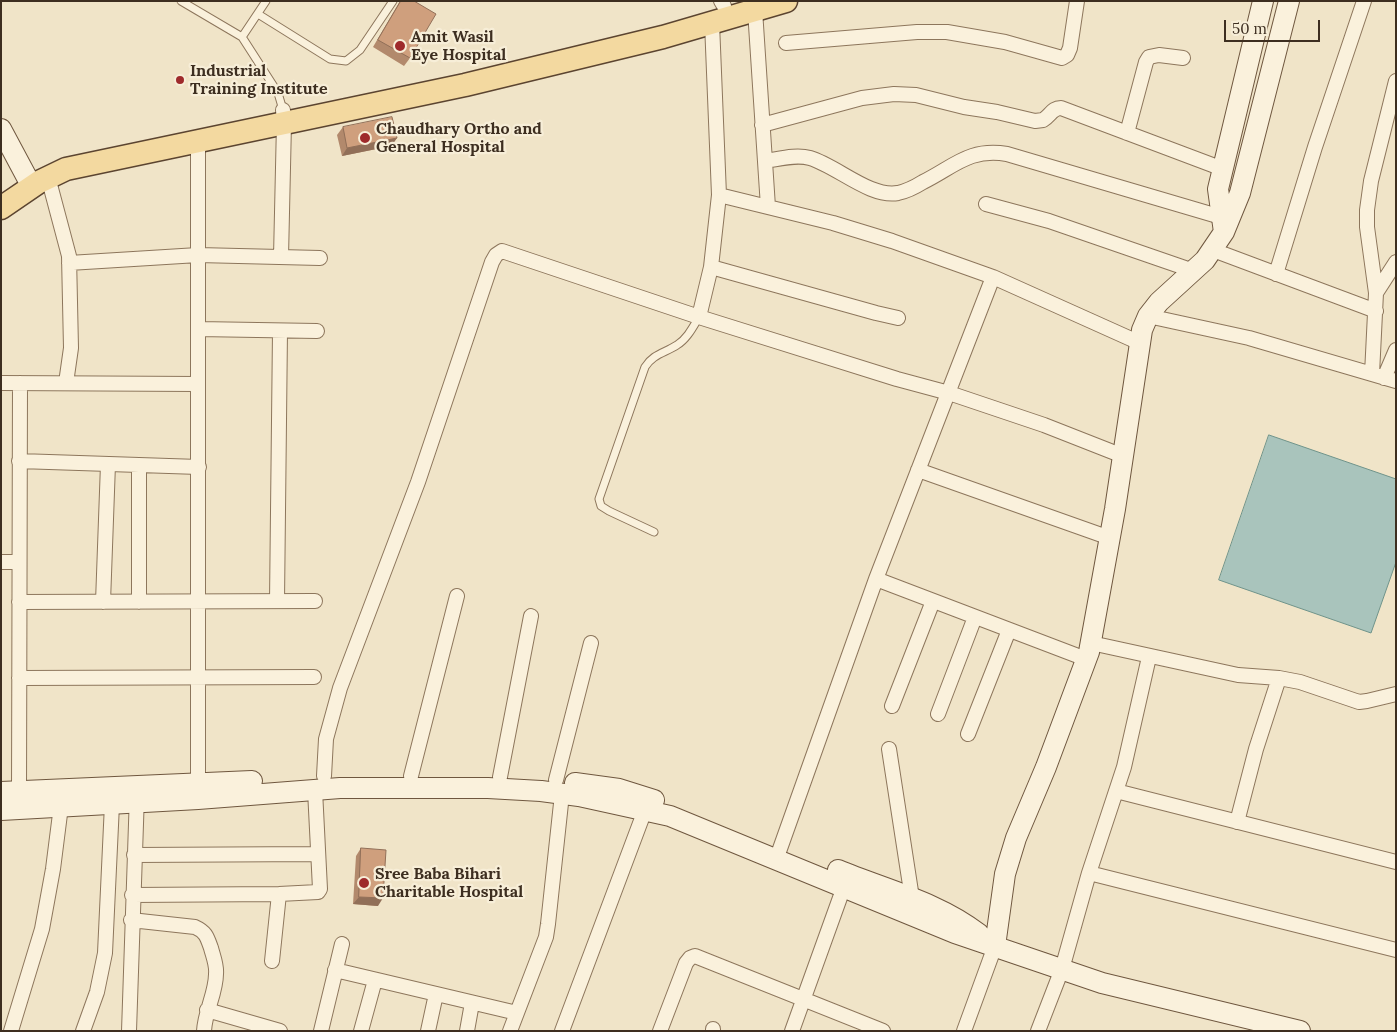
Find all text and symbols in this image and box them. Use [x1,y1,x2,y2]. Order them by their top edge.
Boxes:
scale bar [1227,10,1323,42]
text: 50 m [1232,19,1267,38]
place label: Amit Wasil Eye Hospital [411,27,506,65]
marker: Amit Wasil Eye Hospital [393,39,407,53]
place label: Industrial Training Institute [190,61,328,99]
marker: Industrial Training Institute [174,74,186,86]
place label: Chaudhary Ortho and General Hospital [376,119,542,157]
marker: Chaudhary Ortho and General Hospital [358,131,372,145]
place label: Sree Baba Bihari Charitable Hospital [375,864,523,902]
marker: Sree Baba Bihari Charitable Hospital [357,876,371,890]

